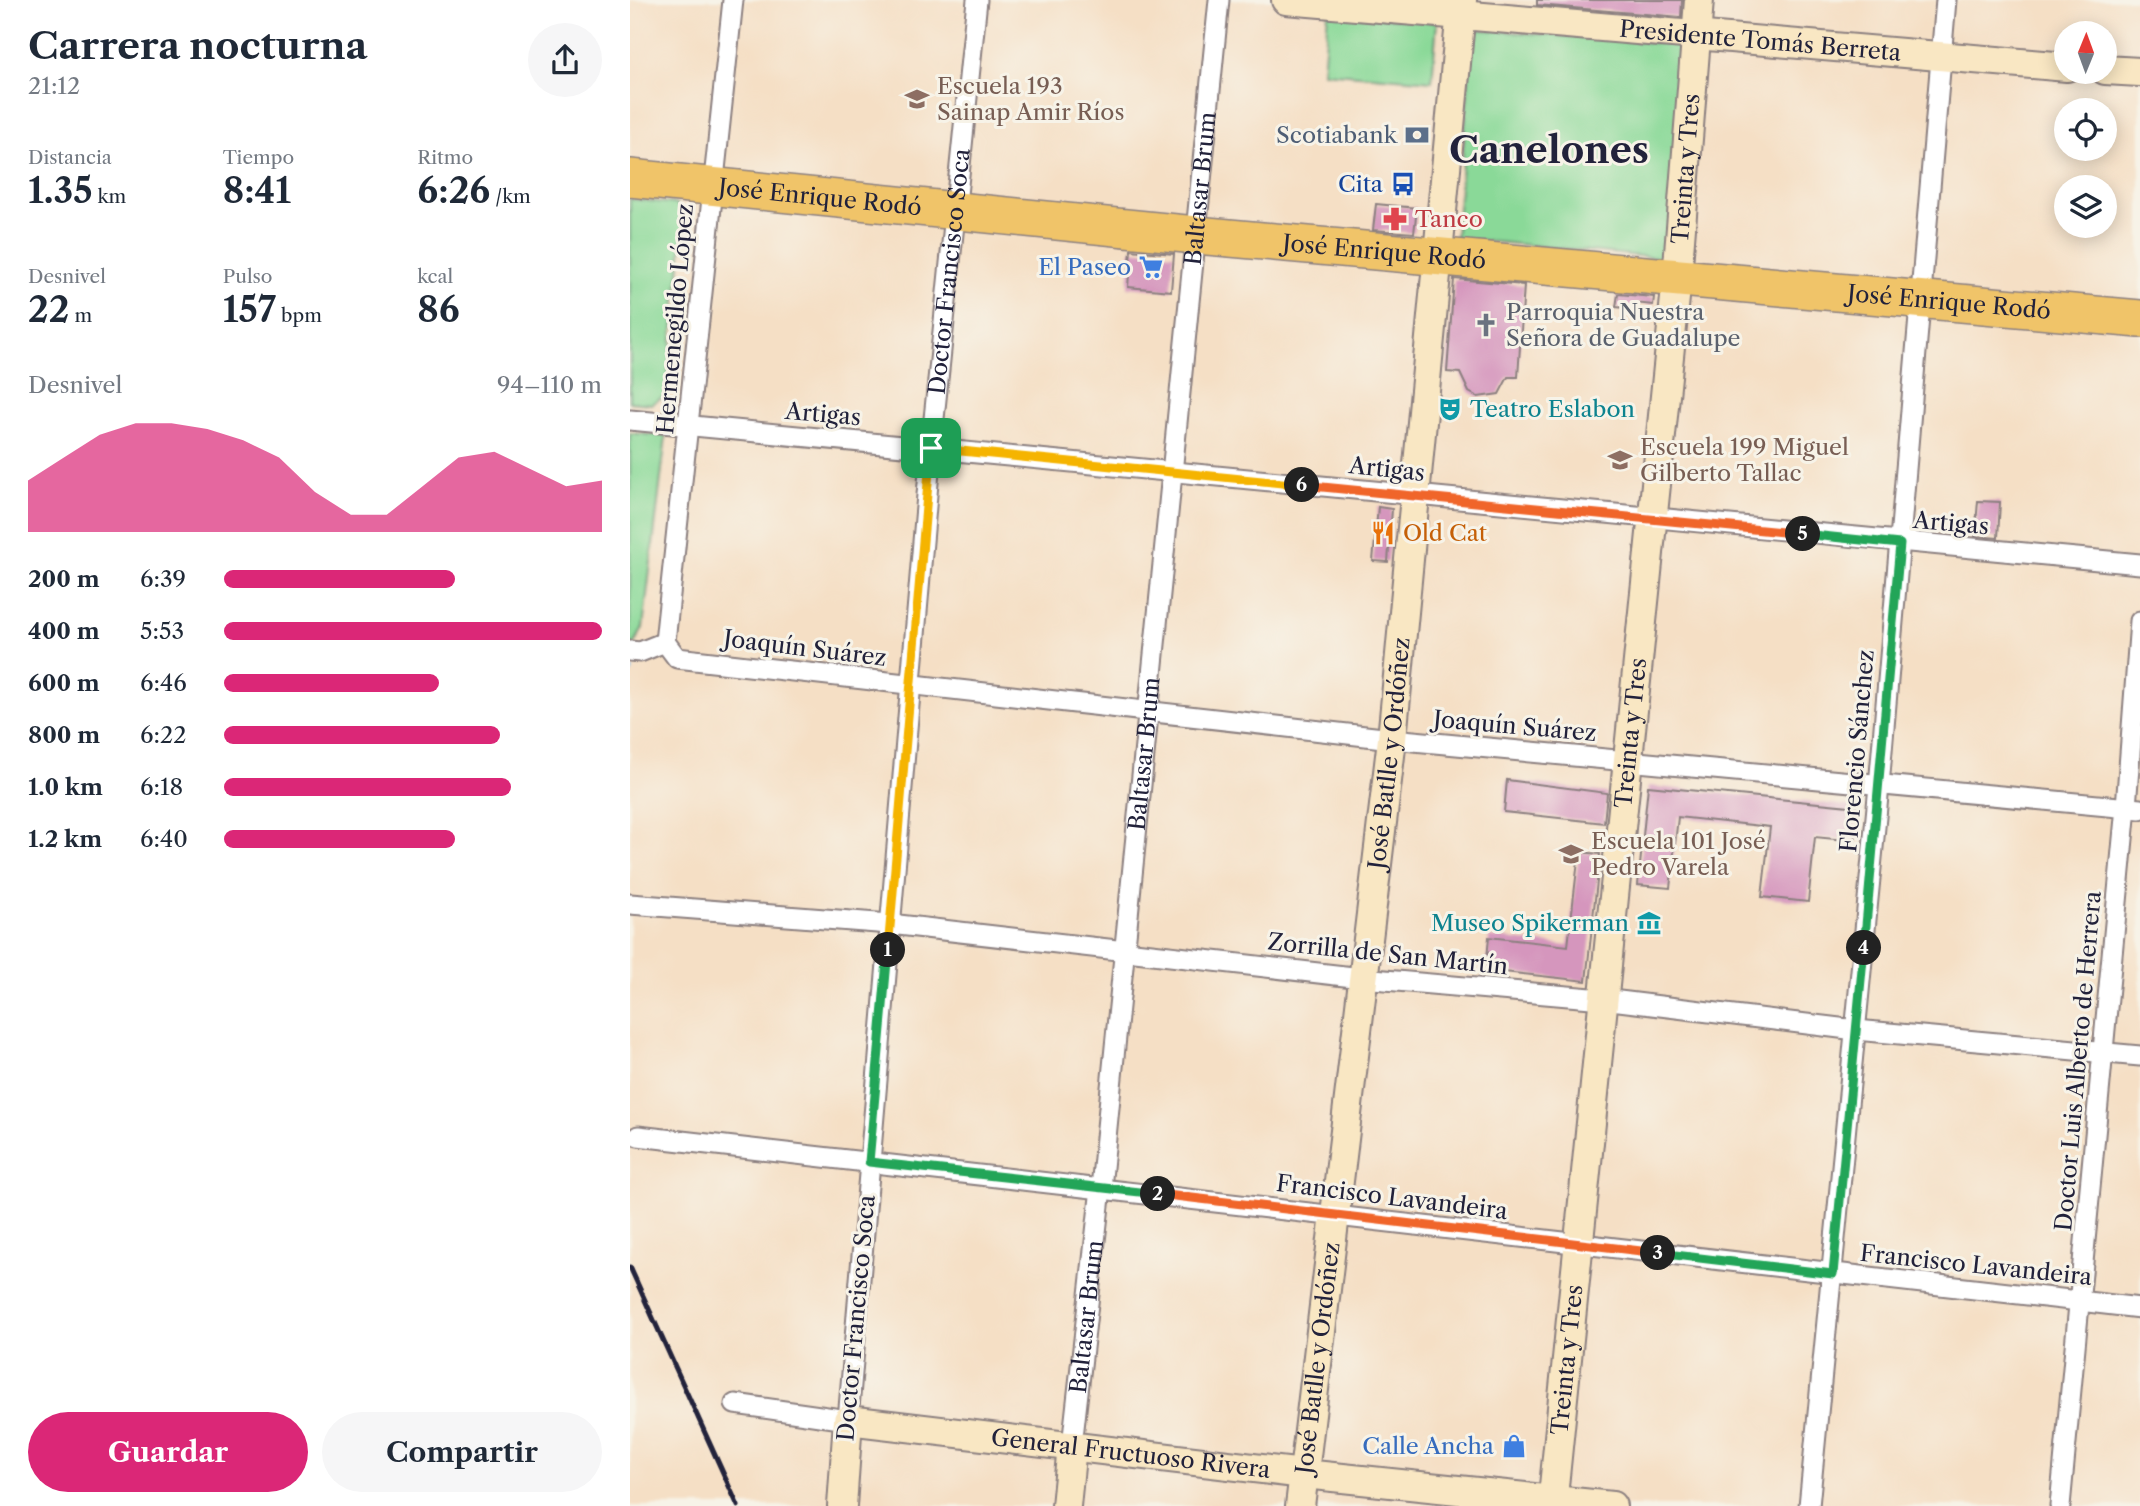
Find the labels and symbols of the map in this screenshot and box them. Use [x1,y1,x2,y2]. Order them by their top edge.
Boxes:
street label: Presidente Tomás Berreta [1618,15,1903,67]
north arrow [2054,21,2118,84]
place label: Escuela 193 Sainap Amir Ríos [937,72,1124,126]
school or university icon: Escuela 193 Sainap Amir Ríos [903,85,931,113]
street label: Treinta y Tres [1666,92,1706,245]
street label: Baltasar Brum [1179,110,1222,267]
place label: Scotiabank [1276,121,1399,149]
bank icon: Scotiabank [1403,121,1431,149]
district label: Canelones [1449,127,1649,173]
street label: Doctor Francisco Soca [923,146,976,396]
place label: Cita [1338,170,1384,198]
bus stop icon: Cita [1389,170,1417,198]
street label: José Enrique Rodó [714,173,923,221]
street label: Hermenegildo López [651,202,699,436]
pharmacy icon: Tanco [1381,205,1409,233]
place label: Tanco [1415,205,1483,233]
street label: José Enrique Rodó [1279,229,1487,275]
place label: El Paseo [1038,253,1131,281]
supermarket icon: El Paseo [1137,253,1165,281]
street label: José Enrique Rodó [1843,279,2052,325]
place label: Parroquia Nuestra Señora de Guadalupe [1506,298,1741,352]
church icon: Parroquia Nuestra Señora de Guadalupe [1472,311,1500,339]
theatre icon: Teatro Eslabon [1436,395,1464,423]
place label: Teatro Eslabon [1470,395,1635,423]
street label: Artigas [783,397,862,431]
pin [901,418,961,478]
place label: Escuela 199 Miguel Gilberto Tallac [1640,433,1849,487]
school or university icon: Escuela 199 Miguel Gilberto Tallac [1606,446,1634,474]
street label: Artigas [1347,451,1426,487]
pin: 6 [1284,468,1320,503]
street label: Artigas [1911,506,1990,540]
pin: 5 [1786,516,1820,552]
restaurant icon: Old Cat [1369,519,1397,547]
place label: Old Cat [1403,519,1487,547]
street label: Joaquín Suárez [719,624,888,672]
street label: José Batlle y Ordóñez [1362,636,1416,874]
street label: Florencio Sánchez [1834,649,1880,853]
street label: Treinta y Tres [1609,657,1652,809]
street label: Baltasar Brum [1123,676,1166,832]
street label: Joaquín Suárez [1429,705,1598,747]
place label: Escuela 101 José Pedro Varela [1591,827,1766,881]
school or university icon: Escuela 101 José Pedro Varela [1557,840,1585,868]
street label: Doctor Luis Alberto de Herrera [2049,889,2107,1232]
place label: Museo Spikerman [1431,909,1629,937]
museum icon: Museo Spikerman [1635,909,1663,937]
street label: Zorrilla de San Martín [1266,927,1510,981]
pin: 4 [1846,930,1882,965]
pin: 1 [870,932,906,968]
street label: Francisco Lavandeira [1275,1169,1510,1225]
pin: 2 [1140,1176,1176,1212]
street label: Doctor Francisco Soca [831,1193,881,1442]
pin: 3 [1640,1236,1676,1270]
street label: Baltasar Brum [1064,1239,1109,1395]
street label: Francisco Lavandeira [1859,1239,2094,1291]
street label: José Batlle y Ordóñez [1290,1241,1346,1478]
street label: Treinta y Tres [1545,1283,1588,1436]
street label: General Fructuoso Rivera [990,1423,1273,1484]
place label: Calle Ancha [1362,1432,1495,1460]
shop icon: Calle Ancha [1500,1432,1528,1460]

